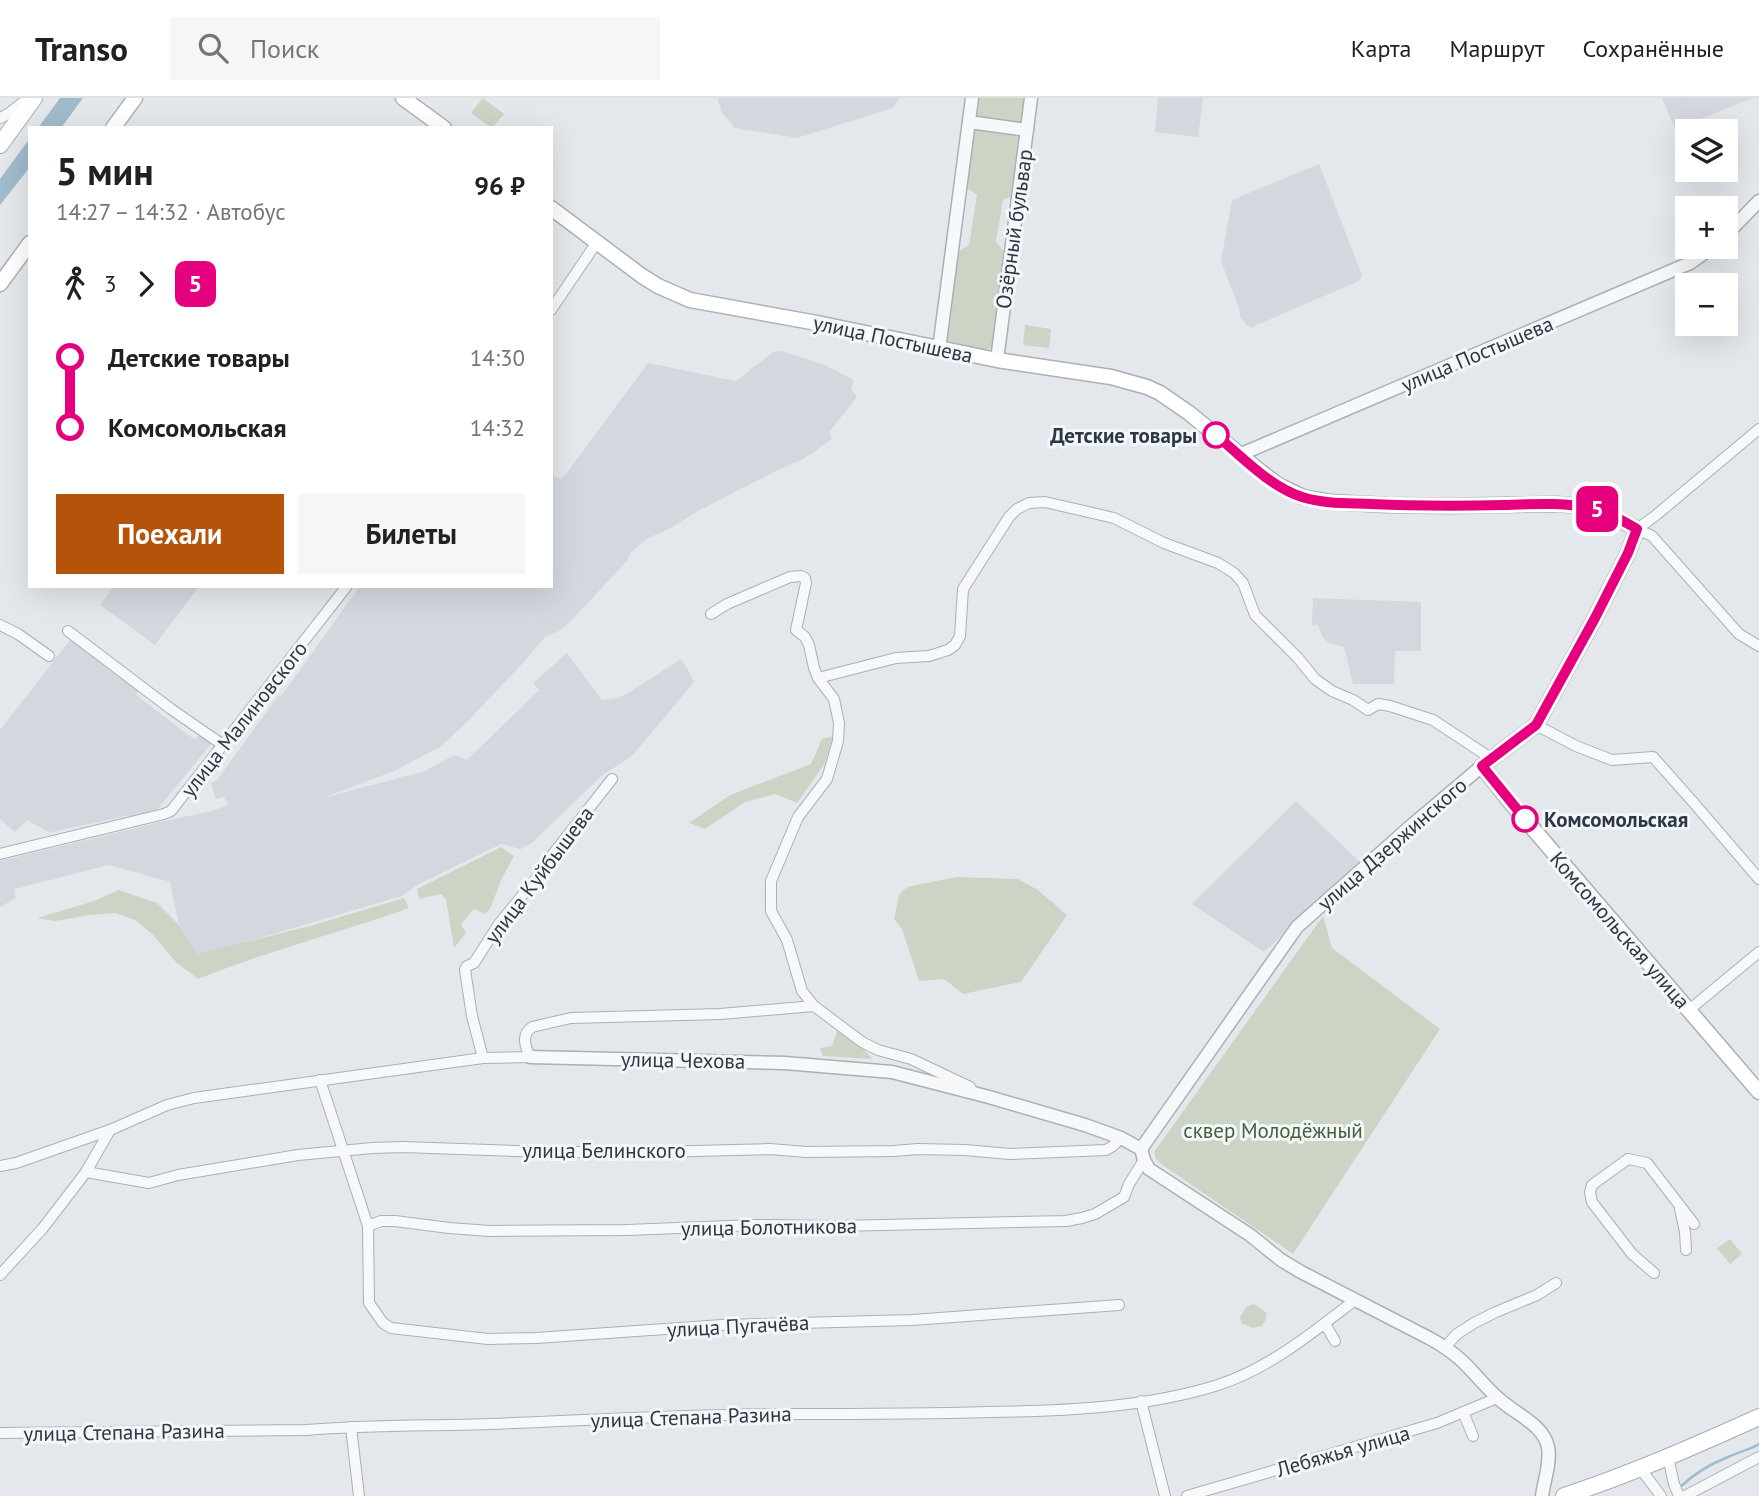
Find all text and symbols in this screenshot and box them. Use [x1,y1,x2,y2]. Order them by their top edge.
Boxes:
search box [170,17,660,80]
text: Transo [35,27,128,70]
icon: search [194,29,232,67]
text: Поиск [250,32,319,65]
text: Карта [1351,33,1411,64]
text: Маршрут [1449,33,1544,64]
text: Сохранённые [1582,33,1724,64]
map controls [1675,119,1738,336]
button: layers [1675,119,1738,182]
text: 5 мин [56,146,154,195]
street label: Озёрный бульвар [989,147,1039,311]
text: 96 ₽ [474,169,525,202]
button: + [1675,196,1738,259]
text: 14:27 – 14:32 · Автобус [56,197,286,226]
icon: walk [56,265,94,303]
icon: forward [127,265,165,303]
text: 5 [189,268,202,299]
text: 3 [104,269,117,298]
button: − [1675,273,1738,336]
street label: улица Постышева [811,309,975,369]
street label: улица Постышева [1397,310,1557,398]
text: Детские товары [108,341,290,374]
text: 14:30 [470,343,525,372]
text: Комсомольская [108,411,287,444]
text: 14:32 [470,413,525,442]
place label: Детские товары [1050,422,1197,449]
marker: Детские товары [1203,422,1229,448]
line badge: 5 [1574,486,1620,532]
text: 5 [1590,493,1604,524]
button: Поехали [56,494,284,574]
button: Билеты [298,494,525,574]
street label: улица Малиновского [175,636,313,802]
street label: улица Дзержинского [1312,772,1472,916]
street label: улица Куйбышева [478,801,600,949]
marker: Комсомольская [1512,806,1538,832]
place label: Комсомольская [1544,806,1688,833]
street label: Комсомольская улица [1544,846,1696,1014]
street label: улица Чехова [621,1045,745,1075]
park label: сквер Молодёжный [1183,1117,1363,1144]
street label: улица Белинского [522,1137,686,1164]
street label: улица Болотникова [681,1212,857,1242]
street label: улица Пугачёва [666,1309,810,1343]
street label: улица Степана Разина [590,1400,792,1434]
street label: улица Степана Разина [23,1417,225,1447]
street label: Лебяжья улица [1272,1419,1413,1483]

